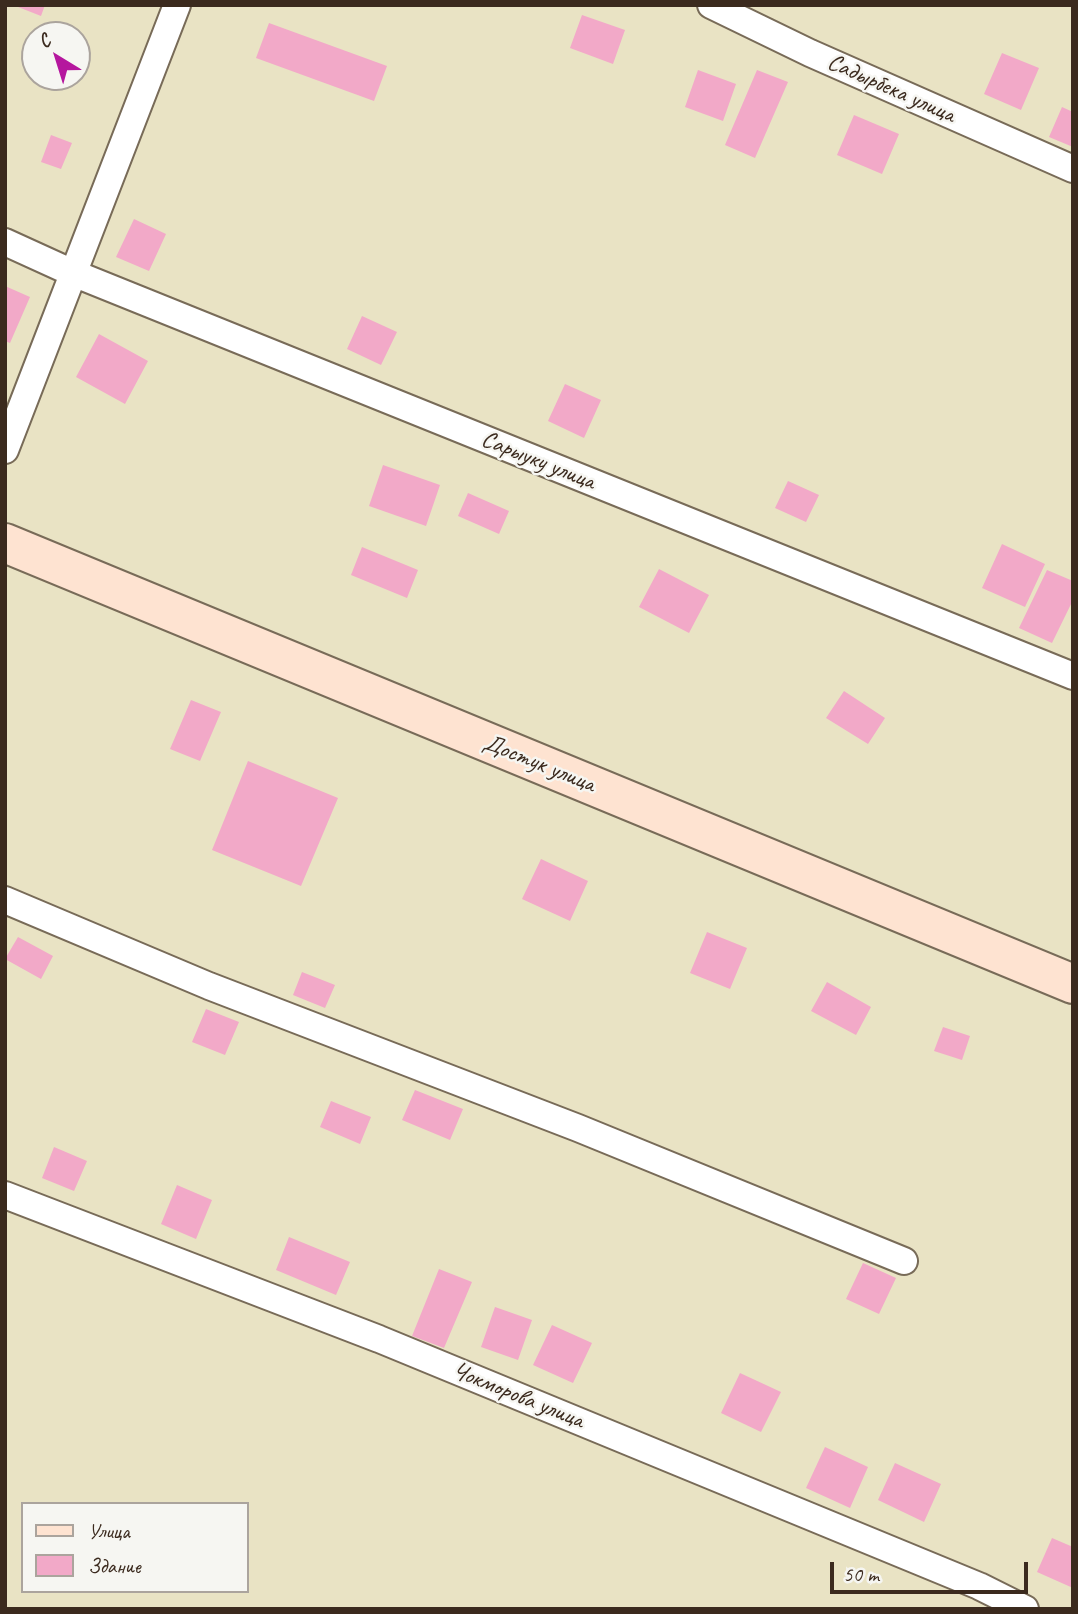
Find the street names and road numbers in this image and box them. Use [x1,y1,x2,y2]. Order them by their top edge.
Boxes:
street label: Садырбека улица [823,48,959,130]
street label: Сарыуку улица [477,425,599,497]
street label: Достук улица [479,729,599,799]
street label: Чокморова улица [448,1357,588,1435]

